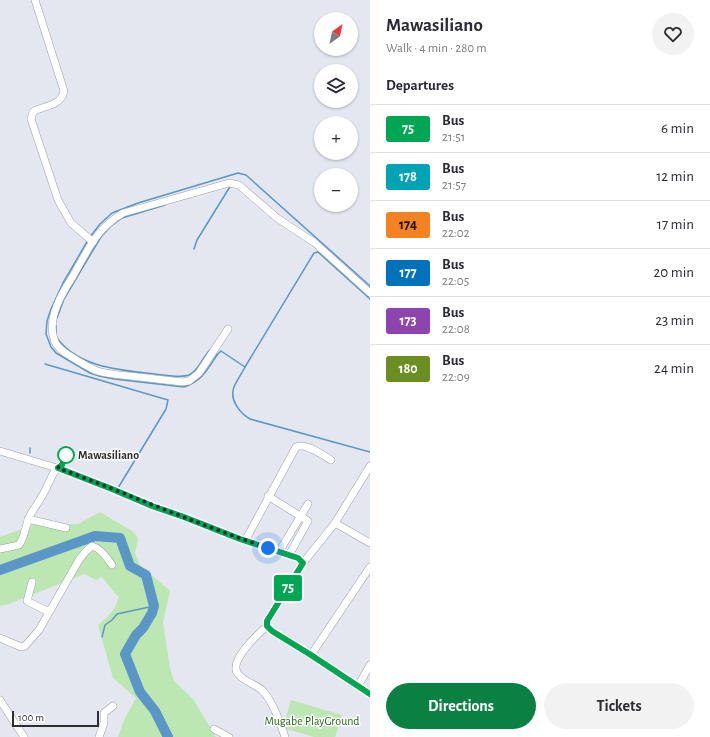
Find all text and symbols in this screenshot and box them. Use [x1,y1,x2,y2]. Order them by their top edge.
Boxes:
north arrow [314,12,358,56]
map controls [314,12,358,212]
button: heart [652,13,694,55]
text: Mawasiliano [386,16,483,35]
text: Walk · 4 min · 280 m [386,42,487,55]
button: layers [314,64,358,108]
text: Departures [386,78,454,93]
text: Bus [442,113,464,128]
button: + [314,116,358,160]
text: 6 min [661,121,694,136]
text: 75 [402,122,414,136]
text: 21:51 [442,131,465,144]
text: Bus [442,161,464,176]
button: − [314,168,358,212]
text: 12 min [656,169,694,184]
text: 178 [399,170,417,184]
text: 21:57 [442,179,466,192]
text: Bus [442,209,464,224]
text: 17 min [657,217,694,232]
text: 174 [399,218,417,232]
text: 22:02 [442,227,470,240]
text: Bus [442,257,464,272]
text: 20 min [653,265,694,280]
text: 177 [399,266,417,280]
text: 22:05 [442,275,469,288]
text: Bus [442,305,464,320]
text: 23 min [655,313,694,328]
text: 173 [399,314,417,328]
text: 22:08 [442,323,470,336]
text: Bus [442,353,464,368]
text: 24 min [654,361,694,376]
text: 180 [398,362,418,376]
text: 22:09 [442,371,470,384]
marker: Mawasiliano [57,446,75,464]
place label: Mawasiliano [78,449,139,461]
your location [258,538,278,558]
line badge: 75 [270,575,306,601]
text: 75 [282,581,294,595]
button: Directions [386,683,536,729]
button: Tickets [544,683,694,729]
scale bar [12,709,99,728]
text: 100 m [18,712,44,723]
park label: Mugabe PlayGround [264,715,360,728]

